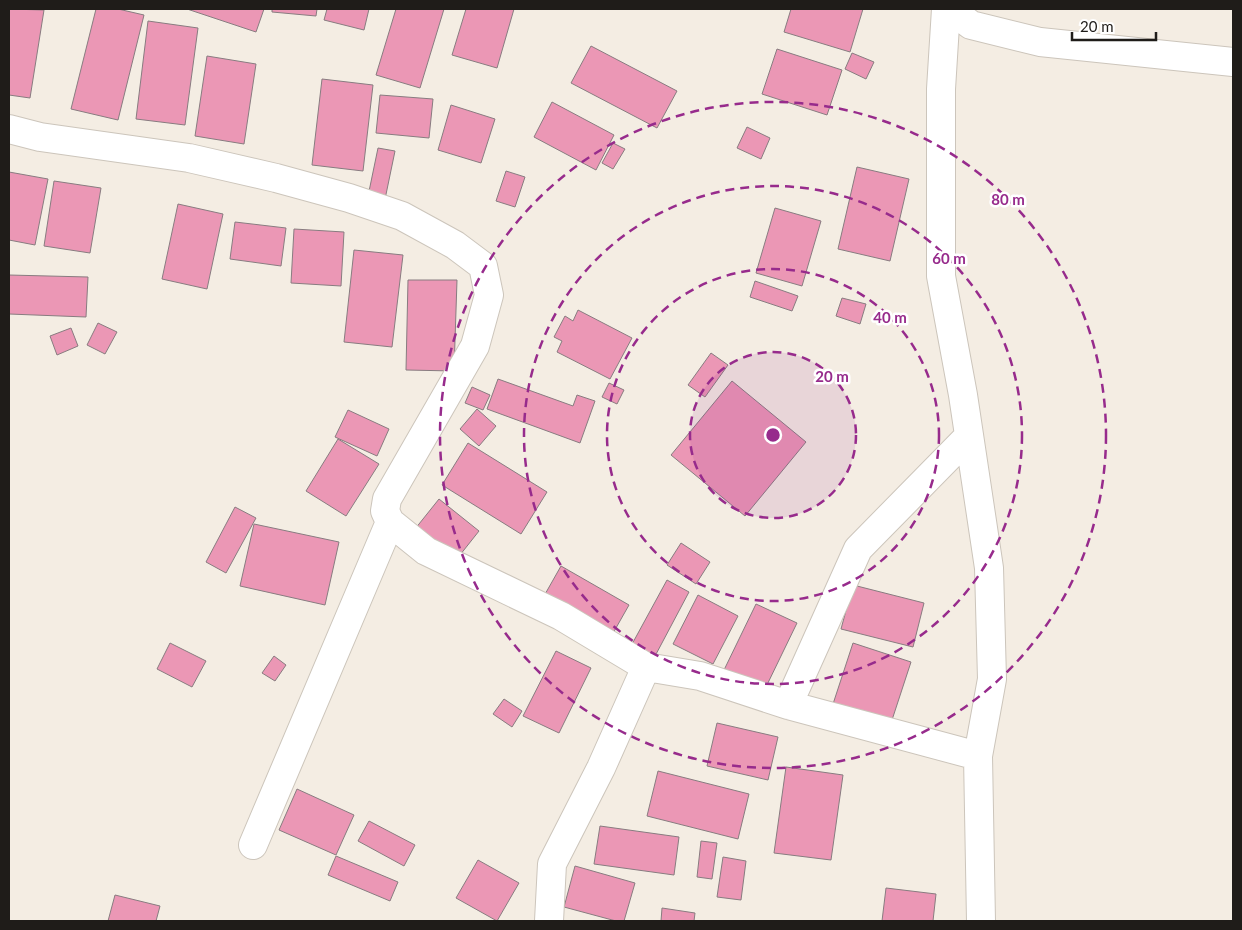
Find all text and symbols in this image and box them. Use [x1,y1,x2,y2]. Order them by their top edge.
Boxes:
scale bar [1072,10,1156,42]
text: 20 m [1080,17,1114,35]
text: 80 m [991,190,1025,208]
text: 60 m [932,249,966,267]
text: 40 m [873,308,907,326]
text: 20 m [815,367,849,385]
centre of rings [764,426,782,444]

